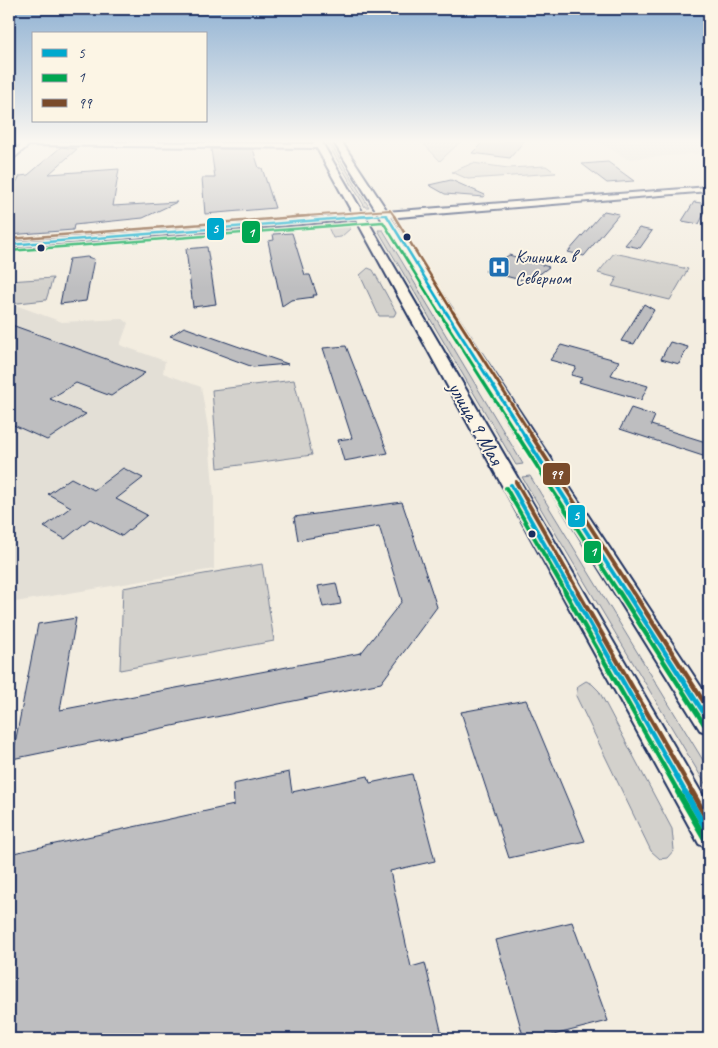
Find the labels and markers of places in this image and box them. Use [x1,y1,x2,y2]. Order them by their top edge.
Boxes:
unlabelled marker [402,232,412,242]
unlabelled marker [36,243,46,253]
place label: Клиника в Северном [515,246,581,289]
hospital icon: Клиника в Северном [487,255,511,279]
unlabelled marker [527,529,537,539]

